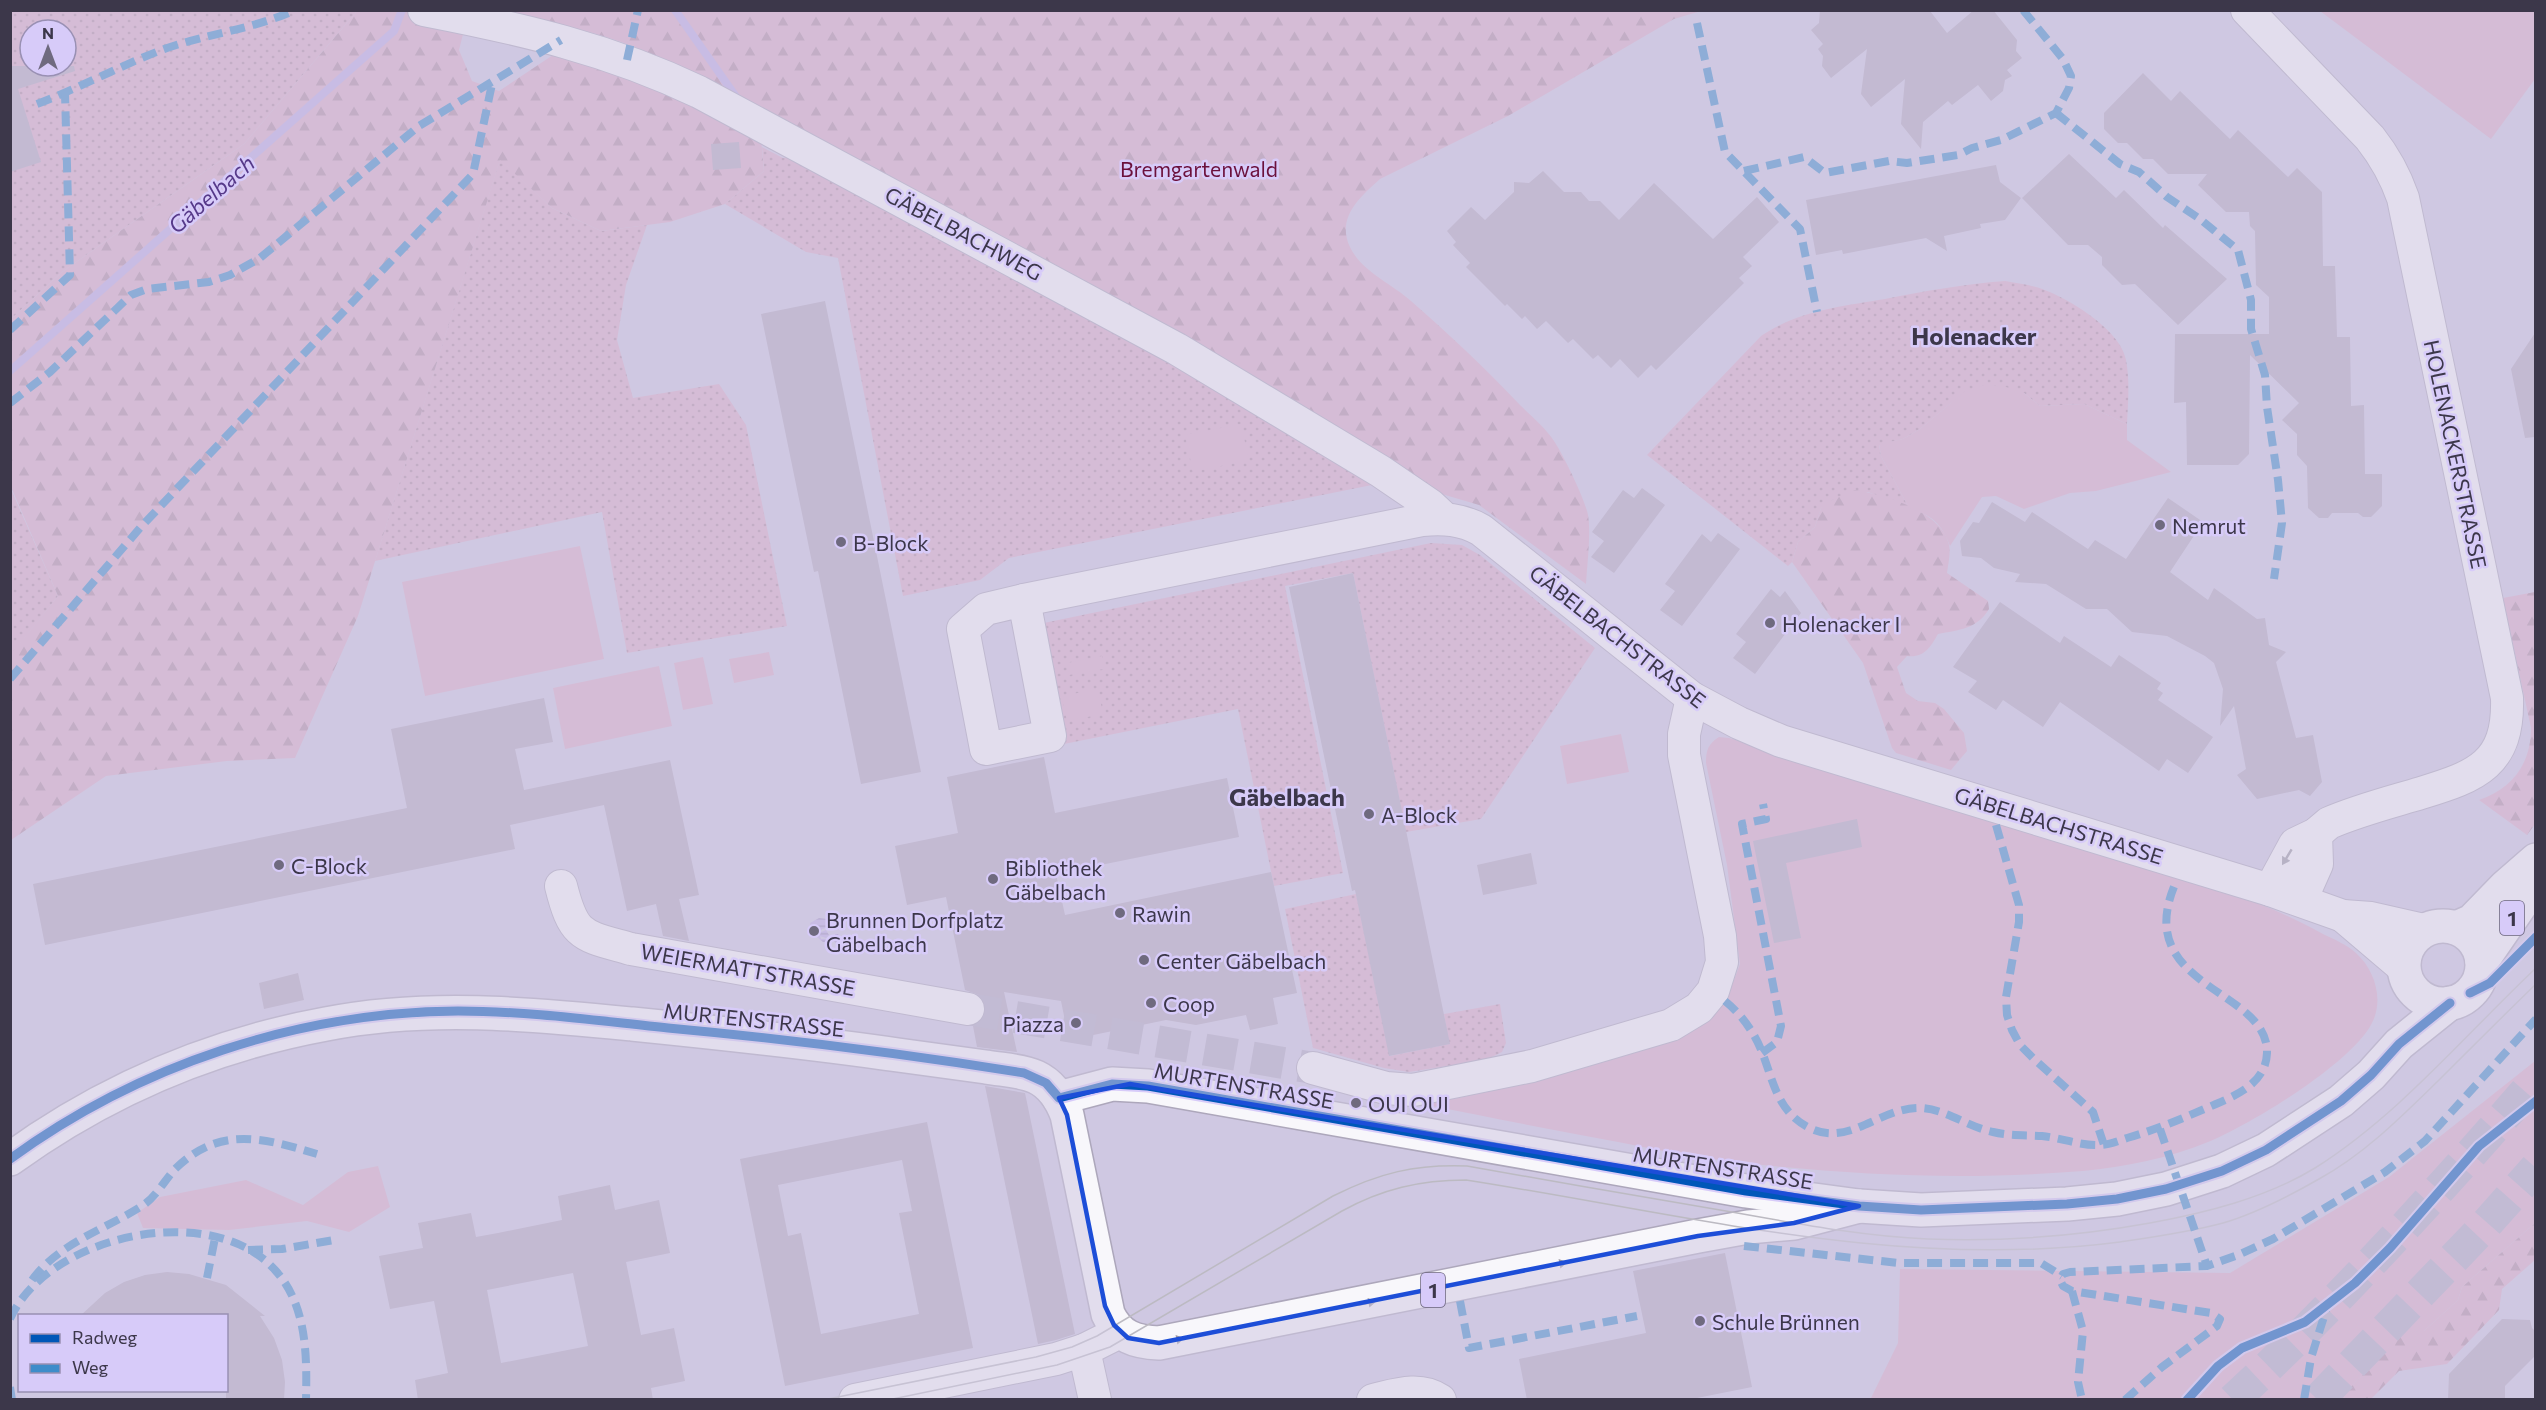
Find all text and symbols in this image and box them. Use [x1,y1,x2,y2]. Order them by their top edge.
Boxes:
north arrow [18,18,78,78]
text: N [42,23,54,42]
water label: Gäbelbach [162,149,260,239]
park label: Bremgartenwald [1120,156,1278,181]
street label: GÄBELBACHWEG [881,181,1047,285]
district label: Holenacker [1911,321,2037,350]
street label: HOLENACKERSTRASSE [2420,337,2492,571]
place label: Nemrut [2172,513,2246,538]
marker: Nemrut [2153,518,2167,532]
place label: B-Block [853,530,929,555]
marker: B-Block [834,535,848,549]
street label: GÄBELBACHSTRASSE [1525,559,1711,713]
place label: Holenacker I [1782,611,1900,636]
marker: Holenacker I [1763,616,1777,630]
street label: GÄBELBACHSTRASSE [1952,781,2166,869]
district label: Gäbelbach [1229,782,1345,811]
place label: A-Block [1381,802,1457,827]
marker: A-Block [1362,807,1376,821]
one-way arrow [2282,849,2292,866]
place label: C-Block [291,853,367,878]
place label: Bibliothek Gäbelbach [1005,855,1106,904]
marker: C-Block [272,858,286,872]
marker: Bibliothek Gäbelbach [986,872,1000,886]
place label: Rawin [1132,901,1191,926]
road number: 1 [2500,901,2524,935]
marker: Rawin [1113,906,1127,920]
place label: Brunnen Dorfplatz Gäbelbach [826,907,1003,956]
marker: Brunnen Dorfplatz Gäbelbach [807,924,821,938]
street label: WEIERMATTSTRASSE [639,938,857,1000]
place label: Center Gäbelbach [1156,948,1326,973]
marker: Center Gäbelbach [1137,953,1151,967]
place label: Coop [1163,991,1215,1016]
marker: Coop [1144,996,1158,1010]
street label: MURTENSTRASSE [662,997,846,1041]
place label: Piazza [1003,1011,1064,1036]
marker: Piazza [1069,1016,1083,1030]
street label: MURTENSTRASSE [1152,1057,1336,1113]
place label: OUI OUI [1368,1091,1449,1116]
marker: OUI OUI [1349,1096,1363,1110]
street label: MURTENSTRASSE [1631,1140,1815,1194]
one-way arrow [1549,1259,1567,1269]
road number: 1 [1421,1273,1445,1307]
one-way arrow [1357,1298,1376,1307]
place label: Schule Brünnen [1712,1309,1860,1334]
legend [18,1314,228,1392]
marker: Schule Brünnen [1693,1314,1707,1328]
text: Radweg [72,1326,137,1348]
one-way arrow [1166,1335,1185,1344]
text: Weg [72,1356,109,1378]

